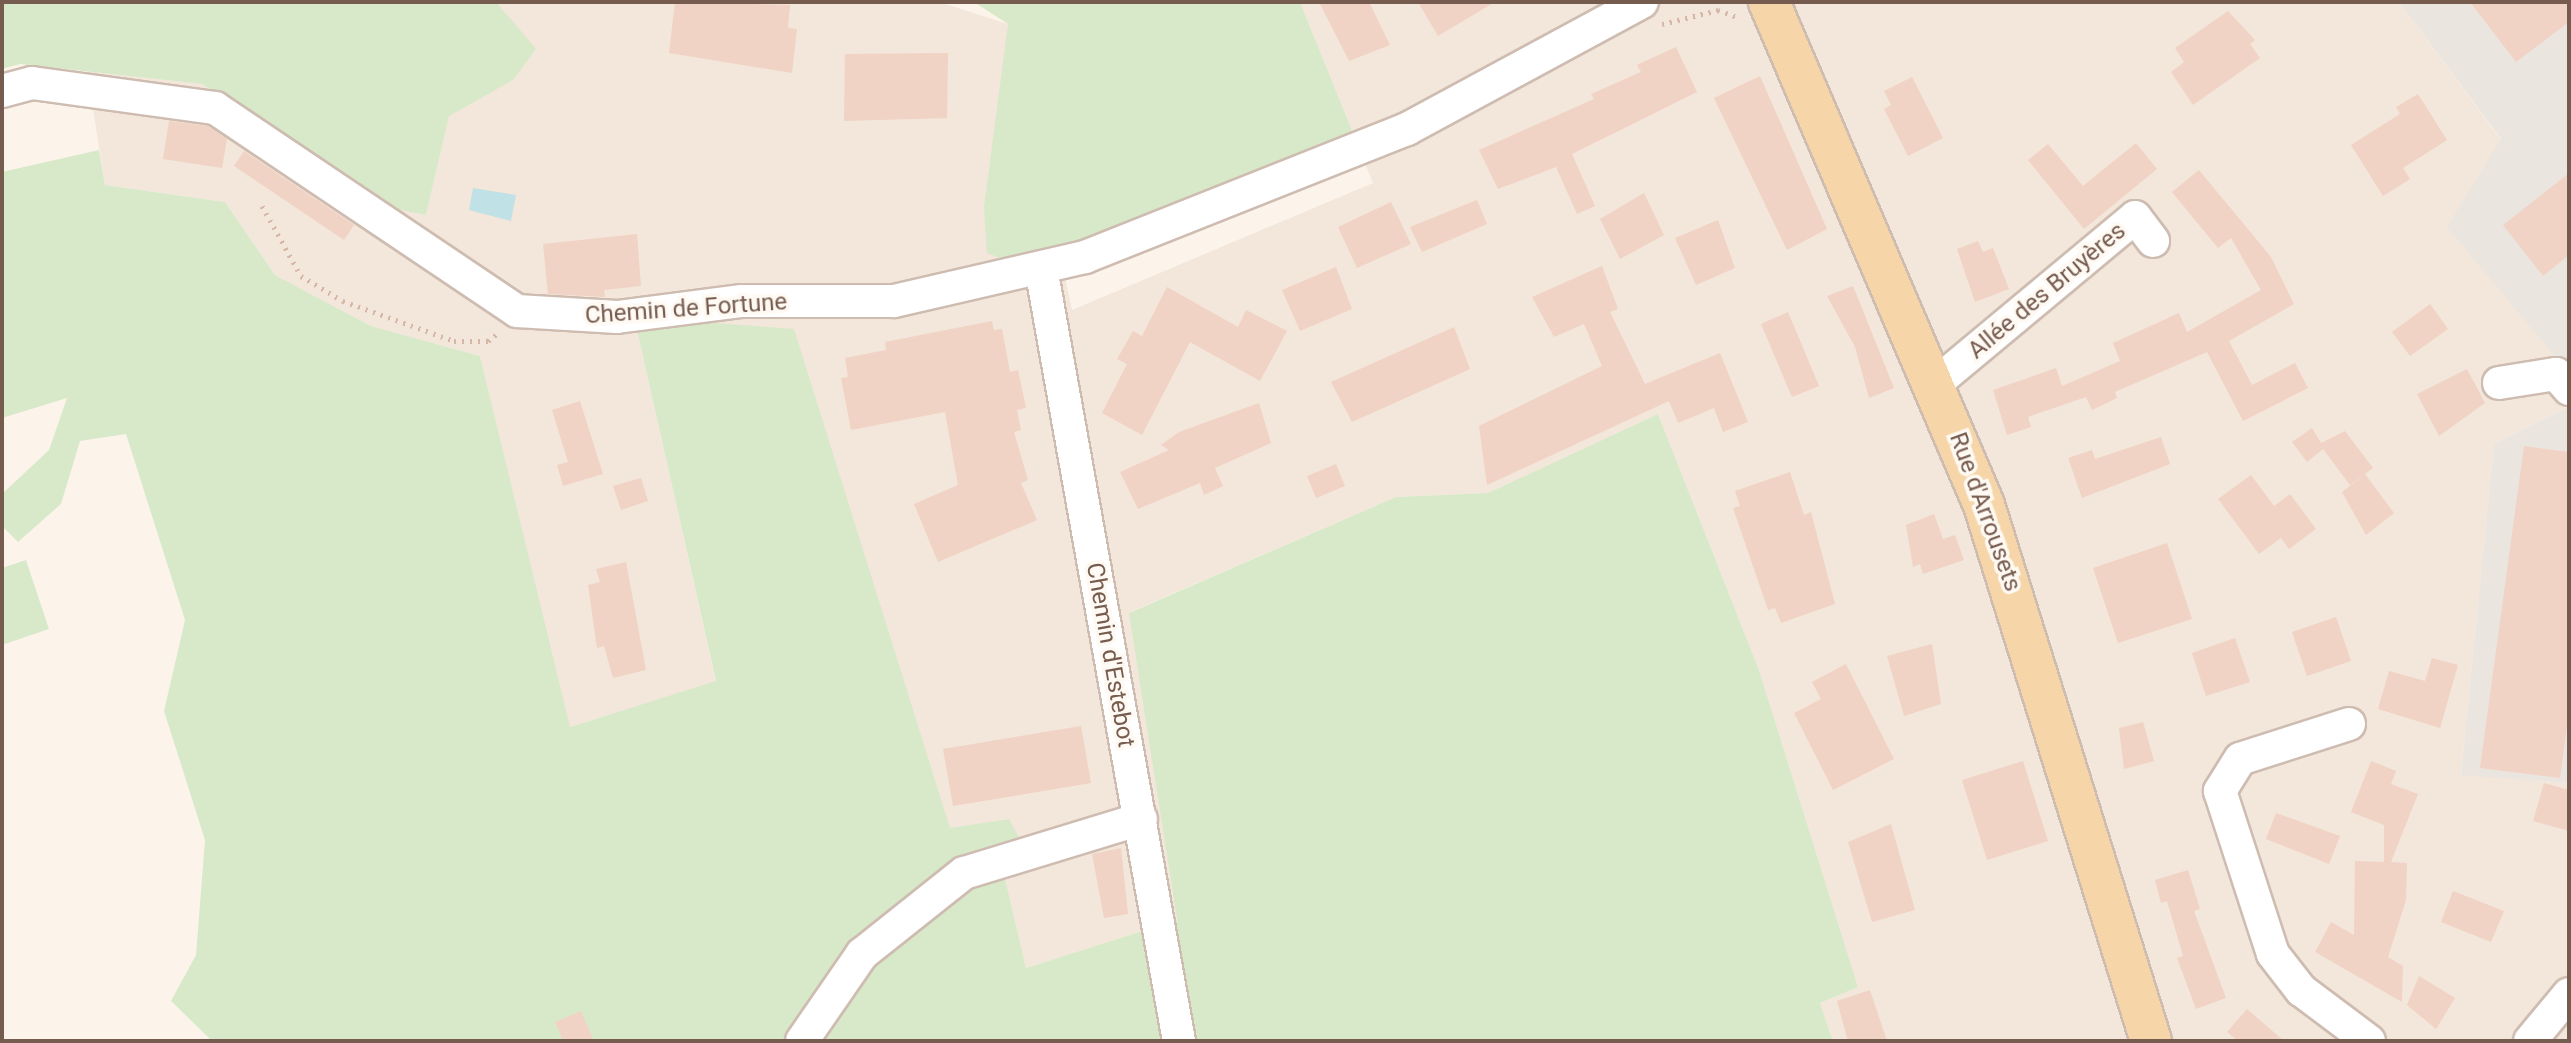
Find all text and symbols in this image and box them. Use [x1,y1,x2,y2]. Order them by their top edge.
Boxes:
street label: Allée des Bruyères [1962,217,2132,365]
street label: Chemin de Fortune [584,288,788,330]
street label: Rue d'Arrousets [1943,429,2027,595]
street label: Chemin d'Estebot [1080,560,1140,750]

